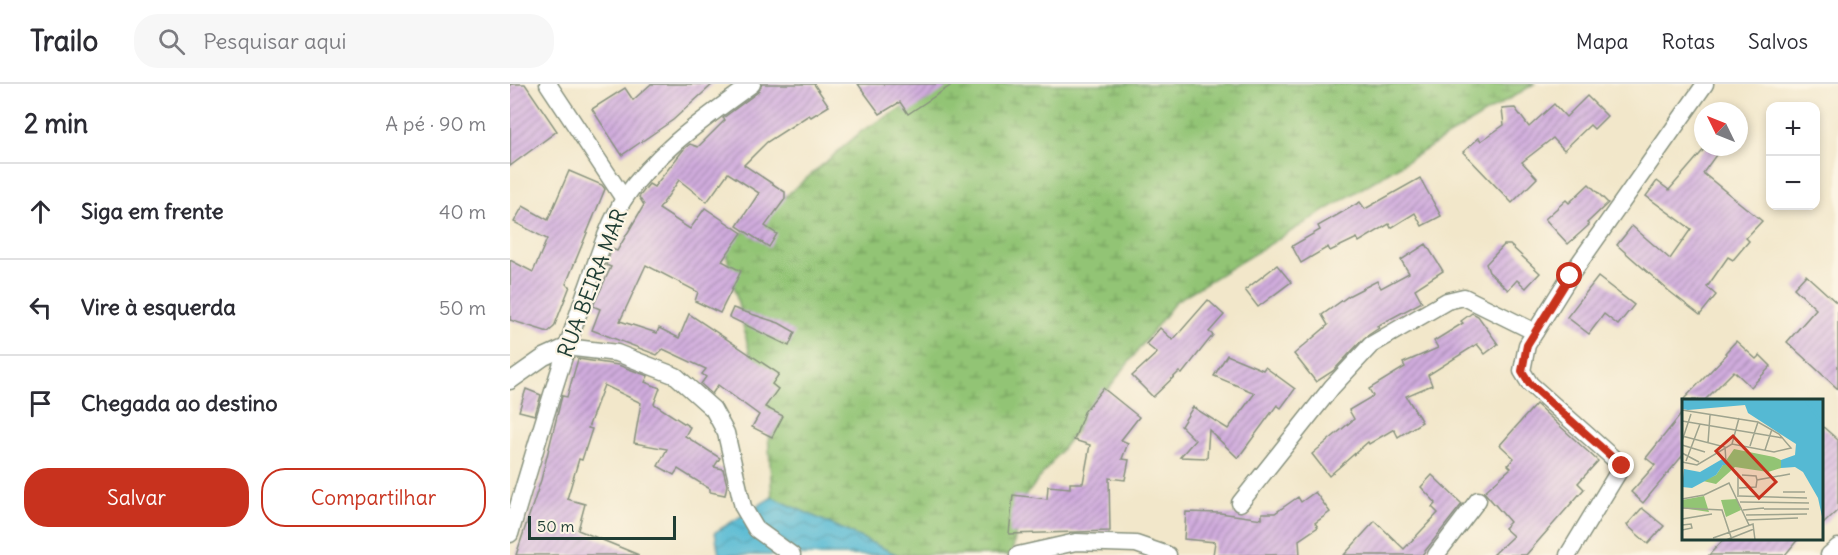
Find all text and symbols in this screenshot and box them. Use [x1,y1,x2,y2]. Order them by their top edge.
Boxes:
search box [134,14,554,68]
text: Trailo [30,23,98,59]
icon: search [155,25,188,58]
text: Pesquisar aqui [203,27,347,55]
text: Mapa [1576,28,1629,55]
text: Rotas [1662,28,1715,55]
text: Salvos [1748,28,1808,55]
north arrow [1694,102,1748,156]
map controls [1766,102,1820,210]
button: + [1766,102,1820,156]
text: 2 min [24,107,88,140]
text: A pé · 90 m [385,111,486,136]
button: − [1766,156,1820,210]
icon: ahead [24,195,57,228]
text: Siga em frente [81,197,224,225]
text: 40 m [439,199,486,224]
street label: RUA BEIRA MAR [551,205,633,361]
route start [1556,262,1582,288]
icon: left [24,291,57,324]
text: Vire à esquerda [81,293,236,321]
text: 50 m [439,295,486,320]
icon: arrive [24,387,57,420]
text: Chegada ao destino [81,389,278,417]
inset map [1682,399,1823,540]
route end [1608,452,1634,478]
button: Salvar [24,468,249,527]
button: Compartilhar [261,468,486,527]
scale bar [528,513,676,540]
text: 50 m [537,516,575,536]

